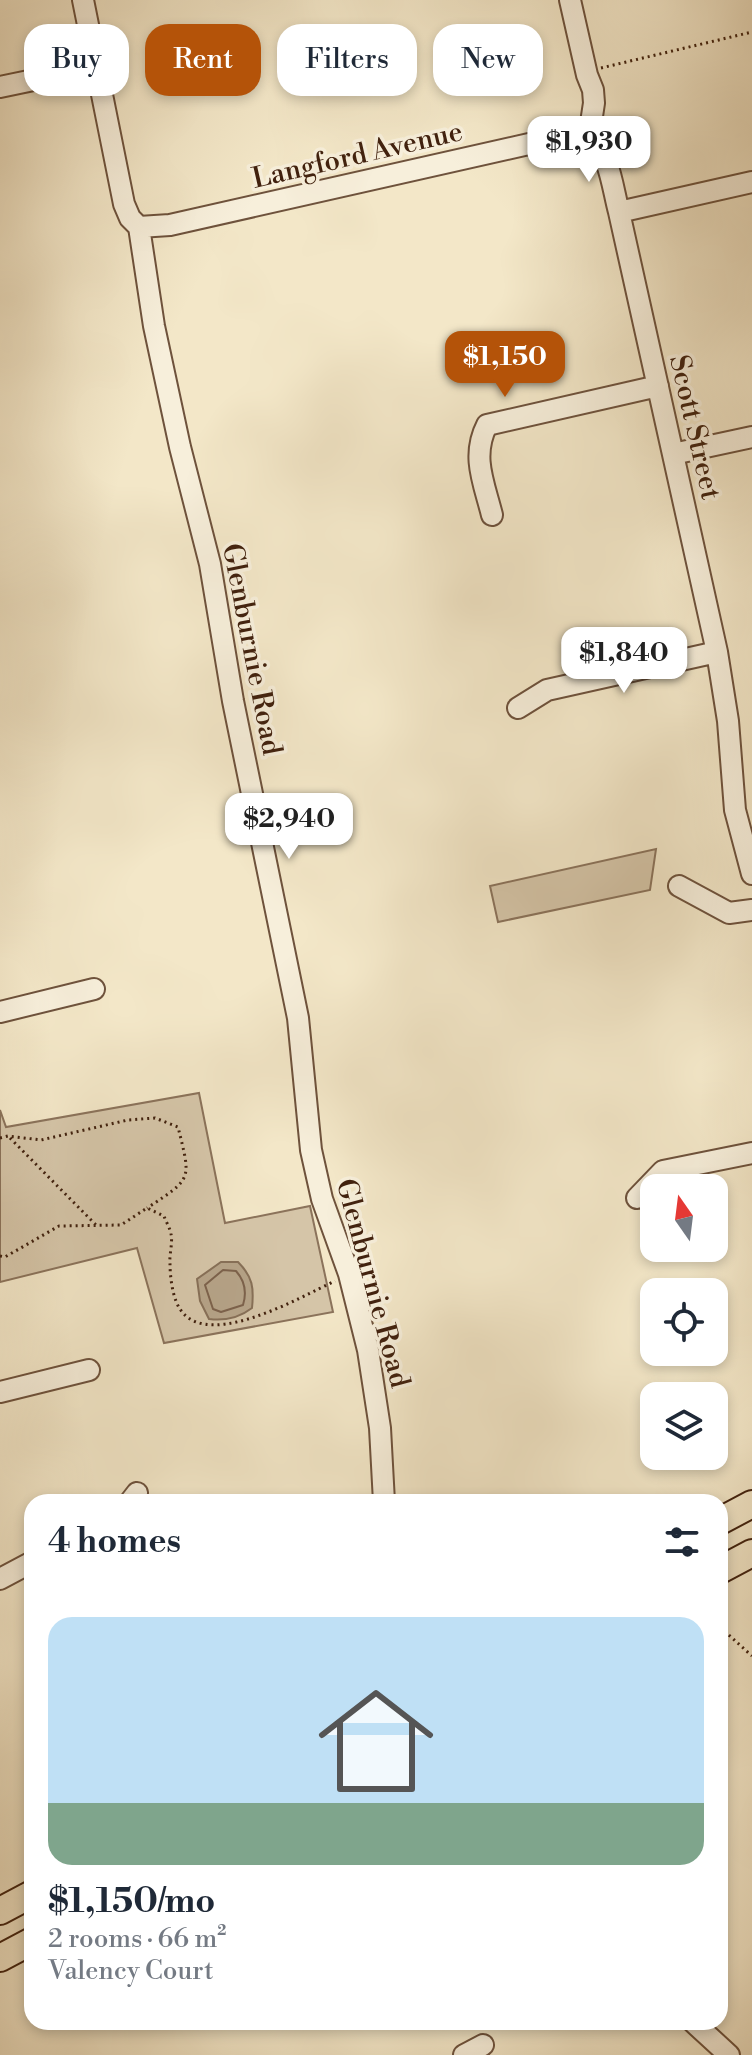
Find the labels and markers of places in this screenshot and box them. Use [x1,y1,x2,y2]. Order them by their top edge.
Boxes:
pin: $1,930 [524,116,654,184]
pin: $1,150 [440,331,570,399]
pin: $1,840 [559,627,689,695]
pin: $2,940 [224,793,354,861]

